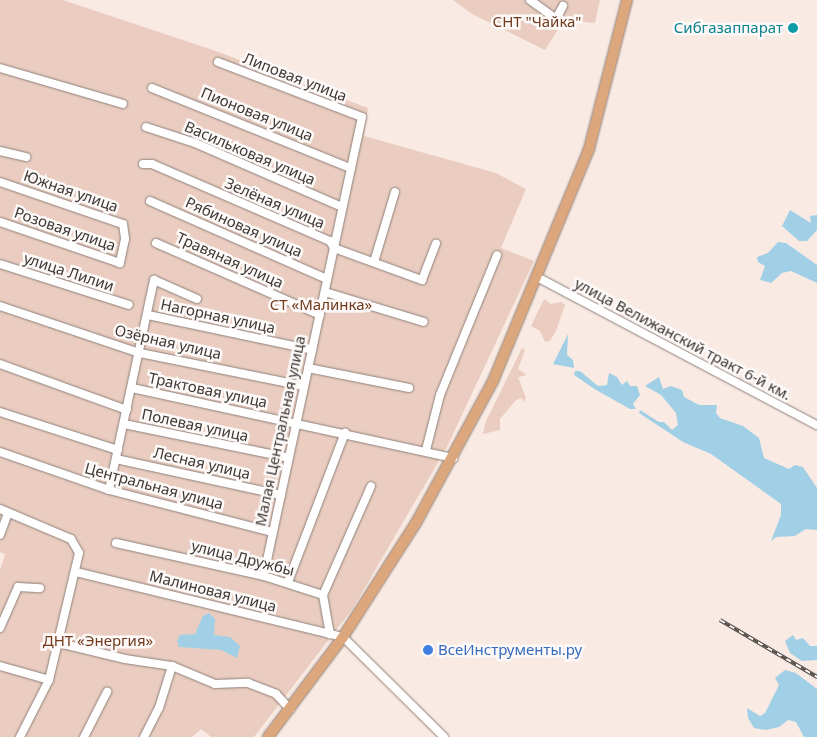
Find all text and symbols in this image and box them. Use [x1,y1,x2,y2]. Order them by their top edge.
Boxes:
park label: СНТ "Чайка" [493,13,581,31]
place label: Сибгазаппарат [674,19,783,37]
marker: Сибгазаппарат [787,22,799,34]
street label: Липовая улица [241,49,349,105]
street label: Пионовая улица [198,83,316,145]
street label: Васильковая улица [182,117,318,189]
street label: Южная улица [21,166,121,216]
street label: Зелёная улица [222,174,328,232]
street label: Рябиновая улица [183,193,305,261]
street label: Розовая улица [12,203,118,255]
street label: Травяная улица [174,228,286,292]
street label: улица Лилии [22,249,116,295]
street label: улица Велижанский тракт 6-й км. [572,274,794,404]
street label: Нагорная улица [159,295,277,337]
park label: CТ «Малинка» [270,296,372,314]
street label: Озёрная улица [113,321,223,363]
street label: Малая Центральная улица [251,334,309,528]
street label: Трактовая улица [147,369,269,411]
street label: Полевая улица [140,405,250,445]
street label: Лесная улица [152,443,252,483]
street label: Центральная улица [83,459,225,513]
street label: улица Дружбы [190,537,296,579]
street label: Малиновая улица [148,567,278,615]
park label: ДНТ «Энергия» [43,632,153,650]
place label: ВсеИнструменты.ру [438,641,582,659]
marker: ВсеИнструменты.ру [422,644,434,656]

